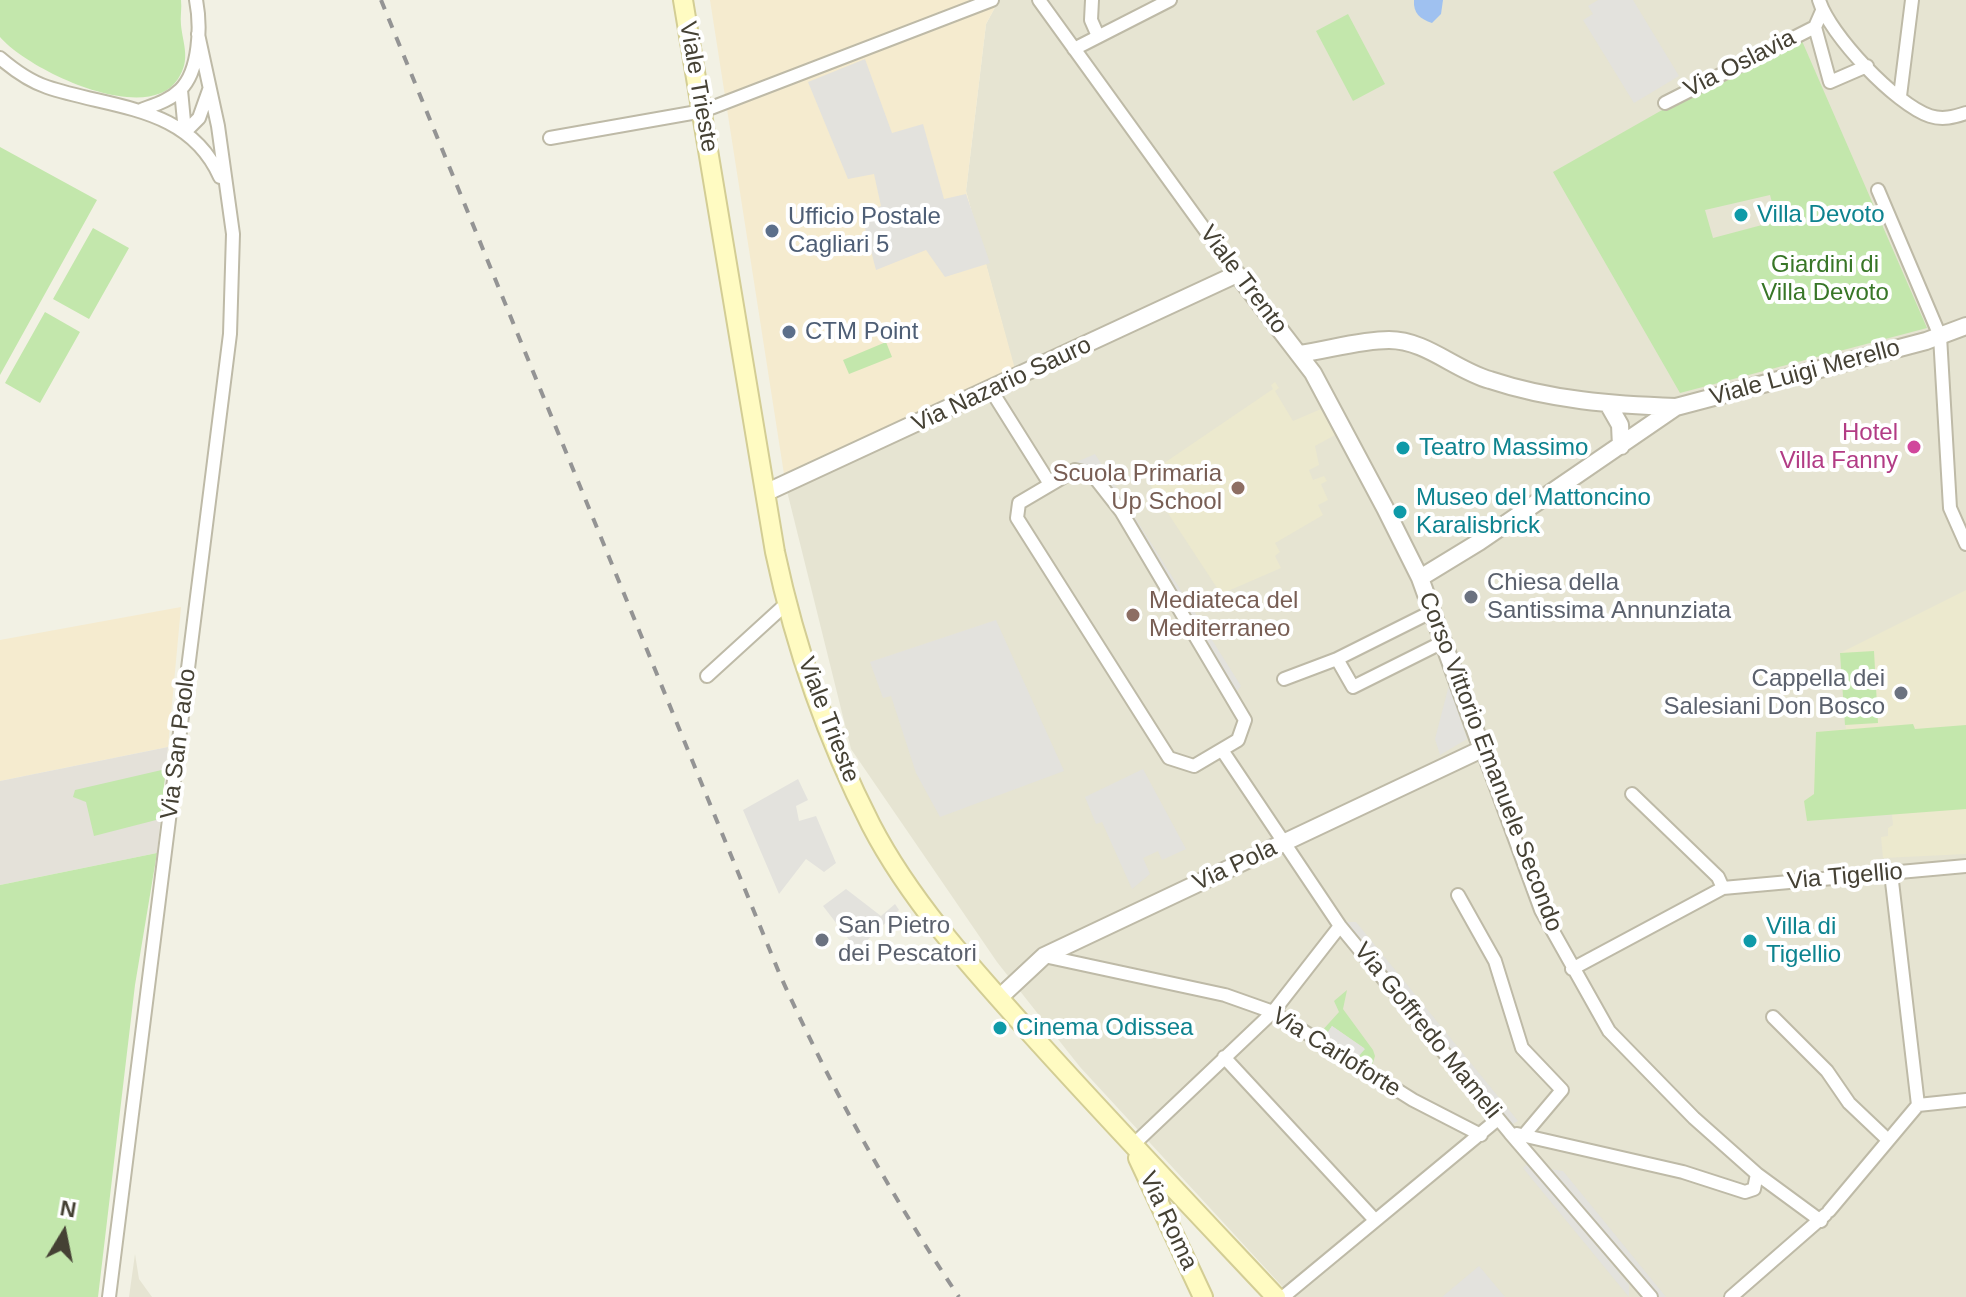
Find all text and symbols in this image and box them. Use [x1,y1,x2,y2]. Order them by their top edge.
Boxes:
street label: Viale Trieste [672,19,724,155]
street label: Via Oslavia [1680,24,1800,104]
place label: Villa Devoto [1757,201,1885,229]
place label: Ufficio Postale Cagliari 5 [788,203,941,259]
marker: Villa Devoto [1732,206,1750,224]
street label: Viale Trento [1193,220,1293,340]
marker: Ufficio Postale Cagliari 5 [763,222,781,240]
park label: Giardini di Villa Devoto [1761,251,1889,307]
place label: CTM Point [805,318,918,346]
marker: CTM Point [780,323,798,341]
street label: Via Nazario Sauro [908,331,1096,439]
street label: Viale Luigi Merello [1707,334,1903,412]
place label: Hotel Villa Fanny [1780,419,1898,475]
place label: Teatro Massimo [1419,434,1588,462]
marker: Hotel Villa Fanny [1905,438,1923,456]
marker: Teatro Massimo [1394,439,1412,457]
place label: Scuola Primaria Up School [1053,460,1222,516]
marker: Scuola Primaria Up School [1229,479,1247,497]
place label: Museo del Mattoncino Karalisbrick [1416,484,1651,540]
marker: Museo del Mattoncino Karalisbrick [1391,503,1409,521]
place label: Chiesa della Santissima Annunziata [1487,569,1731,625]
place label: Mediateca del Mediterraneo [1149,587,1298,643]
street label: Corso Vittorio Emanuele Secondo [1412,588,1568,936]
marker: Chiesa della Santissima Annunziata [1462,588,1480,606]
marker: Mediateca del Mediterraneo [1124,606,1142,624]
street label: Viale Trieste [791,653,865,787]
place label: Cappella dei Salesiani Don Bosco [1664,665,1885,721]
street label: Via San Paolo [155,667,203,821]
marker: Cappella dei Salesiani Don Bosco [1892,684,1910,702]
street label: Via Pola [1189,834,1281,898]
street label: Via Tigellio [1786,858,1904,896]
place label: San Pietro dei Pescatori [838,912,977,968]
place label: Villa di Tigellio [1766,913,1841,969]
marker: San Pietro dei Pescatori [813,931,831,949]
marker: Villa di Tigellio [1741,932,1759,950]
street label: Via Goffredo Mameli [1347,937,1507,1125]
street label: Via Carloforte [1266,1002,1406,1104]
place label: Cinema Odissea [1016,1014,1193,1042]
marker: Cinema Odissea [991,1019,1009,1037]
street label: Via Roma [1133,1167,1203,1275]
north arrow [24,1193,104,1273]
text: N [58,1195,78,1223]

